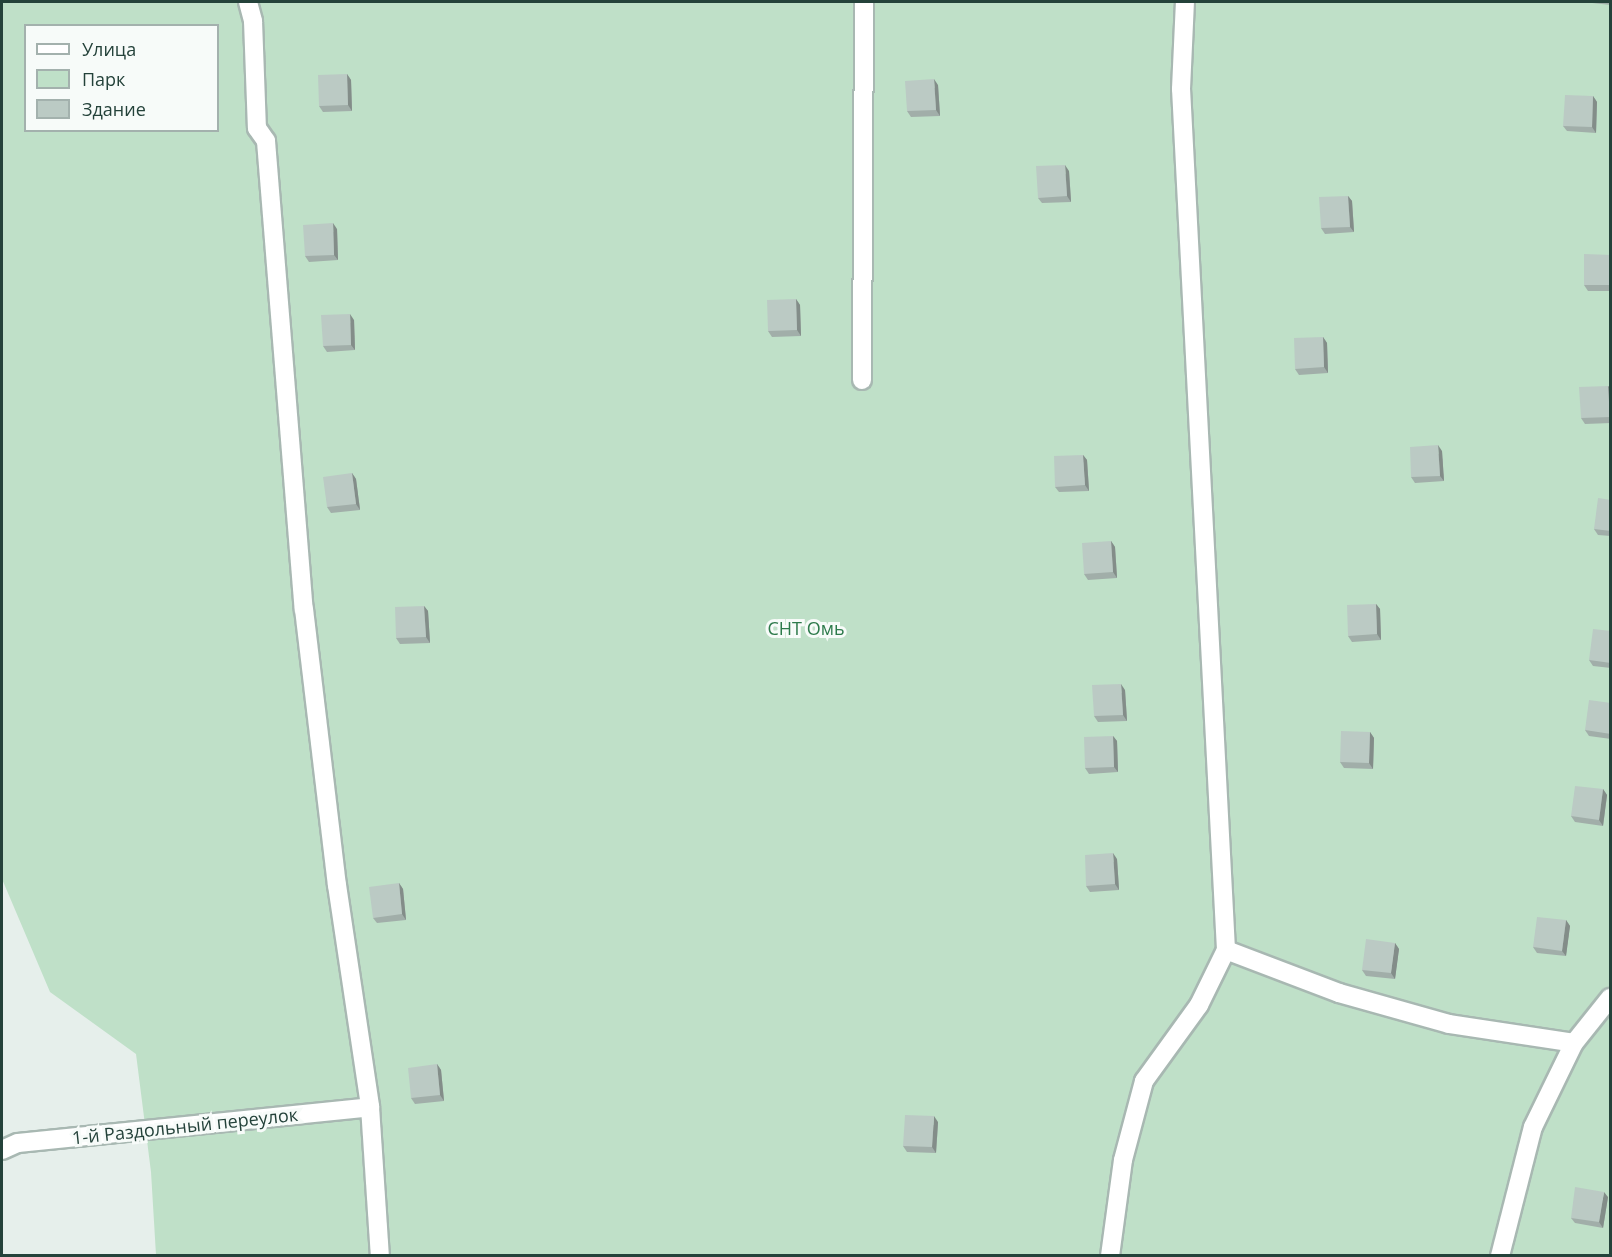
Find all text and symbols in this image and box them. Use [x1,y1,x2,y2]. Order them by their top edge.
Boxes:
legend [24,24,219,132]
text: Улица [82,37,136,61]
text: Парк [82,67,125,91]
text: Здание [82,97,146,121]
park label: СНТ Омь [767,617,845,639]
street label: 1-й Раздольный переулок [71,1103,299,1149]

